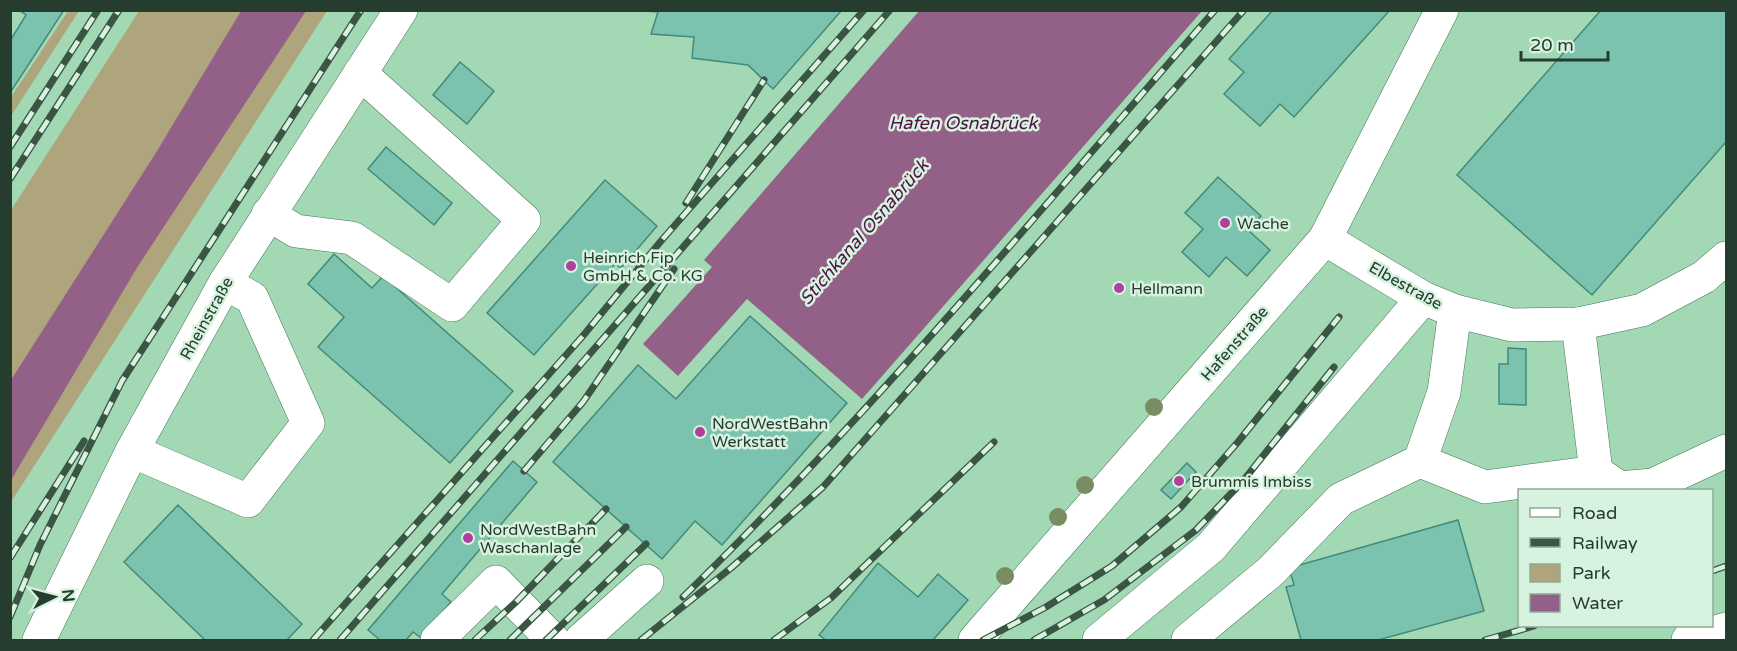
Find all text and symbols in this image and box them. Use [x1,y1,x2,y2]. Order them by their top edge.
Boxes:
scale bar [1521,24,1608,62]
text: 20 m [1530,34,1574,56]
water label: Hafen Osnabrück [889,112,1038,134]
water label: Stichkanal Osnabrück [795,154,934,309]
place label: Wache [1237,214,1289,234]
marker: Wache [1218,216,1232,230]
place label: Heinrich Fip GmbH & Co. KG [583,248,703,286]
street label: Elbestraße [1365,257,1446,314]
marker: Heinrich Fip GmbH & Co. KG [564,259,578,273]
street label: Rheinstraße [176,274,238,363]
place label: Hellmann [1131,279,1203,299]
marker: Hellmann [1112,281,1126,295]
street label: Hafenstraße [1197,302,1273,385]
place label: NordWestBahn Werkstatt [712,414,828,452]
marker: NordWestBahn Werkstatt [693,425,707,439]
place label: Brummis Imbiss [1191,472,1312,492]
marker: Brummis Imbiss [1172,474,1186,488]
legend [1518,489,1713,627]
text: Road [1572,502,1617,524]
place label: NordWestBahn Waschanlage [480,520,596,558]
marker: NordWestBahn Waschanlage [461,531,475,545]
text: Railway [1572,532,1638,554]
text: Park [1572,562,1611,584]
north arrow [24,567,84,627]
text: N [57,588,79,603]
text: Water [1572,592,1623,614]

